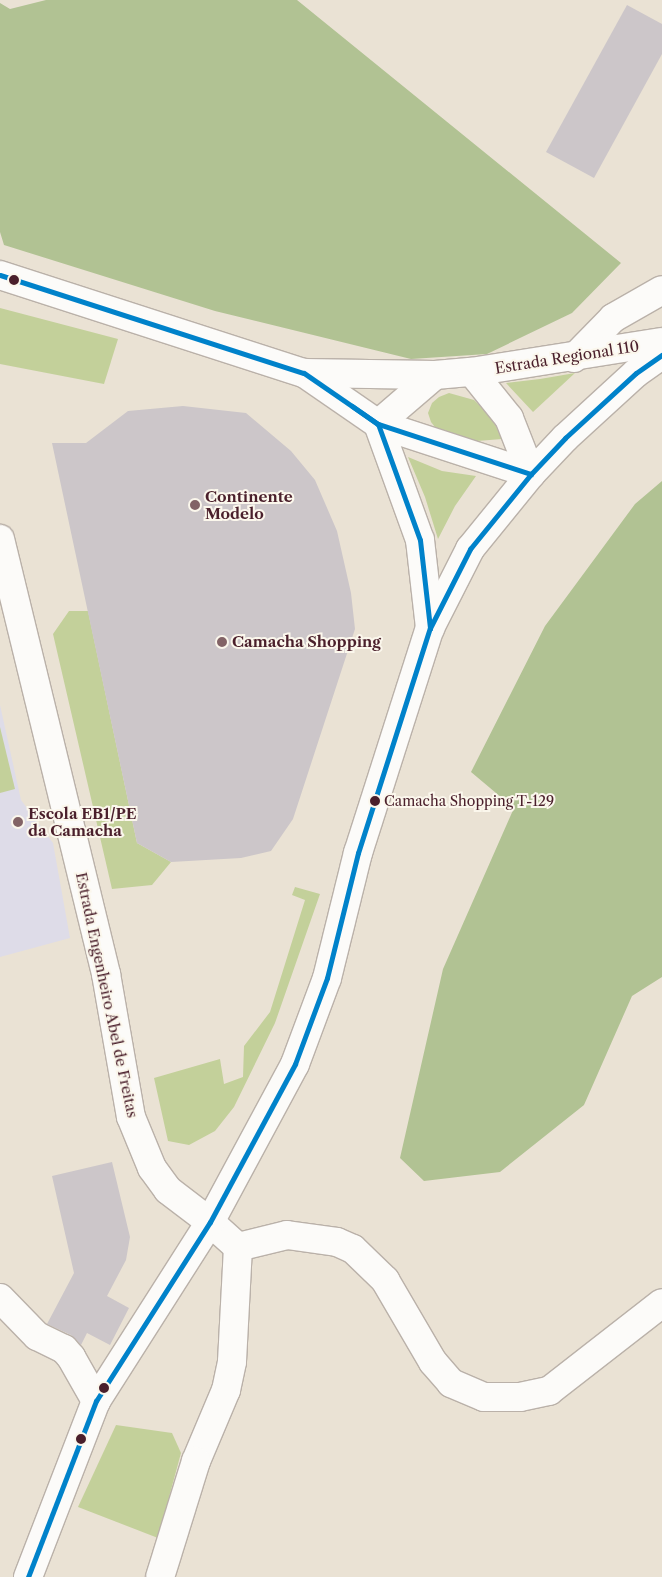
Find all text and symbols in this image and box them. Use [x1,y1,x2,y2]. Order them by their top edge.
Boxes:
unlabelled marker [9,275,19,285]
street label: Estrada Regional 110 [493,337,641,377]
place label: Continente Modelo [205,487,293,522]
marker: Continente Modelo [189,499,201,511]
place label: Camacha Shopping [232,633,381,651]
marker: Camacha Shopping [216,636,228,648]
place label: Camacha Shopping T-129 [384,793,555,809]
marker: Camacha Shopping T-129 [370,796,380,806]
place label: Escola EB1/PE da Camacha [28,804,137,839]
marker: Escola EB1/PE da Camacha [12,816,24,828]
street label: Estrada Engenheiro Abel de Freitas [72,870,142,1120]
unlabelled marker [99,1383,109,1393]
unlabelled marker [76,1434,86,1444]

